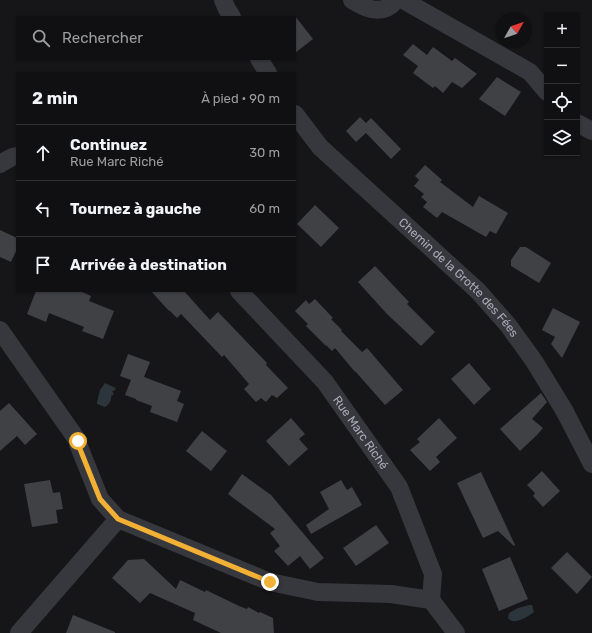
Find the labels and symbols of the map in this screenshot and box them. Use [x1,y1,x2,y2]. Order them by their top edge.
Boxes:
north arrow [496,12,532,48]
street label: Chemin de la Grotte des Fées [396,215,521,340]
street label: Rue Marc Riché [330,393,391,472]
route start [69,432,87,450]
route end [261,573,279,591]

